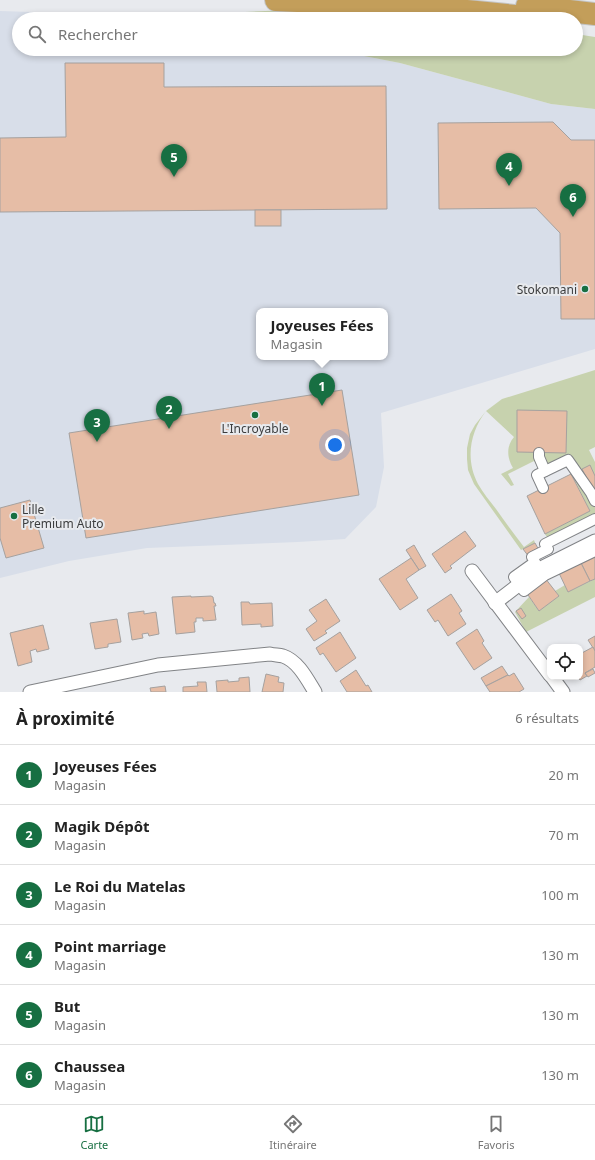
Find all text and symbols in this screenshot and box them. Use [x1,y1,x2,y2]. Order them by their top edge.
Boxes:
search box [12,12,583,56]
icon: search [26,23,48,45]
text: Rechercher [58,24,138,44]
pin: 5 [161,144,187,177]
pin: 4 [496,153,522,186]
pin: 6 [560,184,586,217]
place label: Stokomani [517,281,577,298]
marker: Stokomani [580,284,590,294]
popup [256,308,388,360]
text: Joyeuses Fées [271,315,373,335]
text: Magasin [271,335,323,353]
pin: 1 [309,373,335,406]
pin: 2 [156,396,182,429]
pin: 3 [84,409,110,442]
marker: L'Incroyable [250,410,260,420]
place label: L'Incroyable [221,420,289,437]
your location [325,435,345,455]
place label: Lille Premium Auto [22,501,104,532]
marker: Lille Premium Auto [9,511,19,521]
map controls [547,644,583,680]
button: locate [547,644,583,680]
text: À proximité [16,707,115,730]
text: 6 résultats [515,709,579,727]
text: Joyeuses Fées [54,756,157,776]
text: 1 [25,766,33,784]
text: 20 m [549,766,579,784]
text: Magasin [54,776,106,794]
text: Magik Dépôt [54,816,150,836]
text: 2 [25,826,33,844]
text: 70 m [549,826,579,844]
text: Magasin [54,836,106,854]
text: Le Roi du Matelas [54,876,186,896]
text: 3 [25,886,33,904]
text: 100 m [541,886,579,904]
text: Magasin [54,896,106,914]
text: Point marriage [54,936,166,956]
text: 4 [25,946,33,964]
text: 130 m [541,946,579,964]
text: Magasin [54,956,106,974]
text: But [54,996,80,1016]
text: 5 [25,1006,33,1024]
text: 130 m [541,1006,579,1024]
text: Magasin [54,1016,106,1034]
text: Chaussea [54,1056,125,1076]
text: 6 [25,1066,33,1084]
text: 130 m [541,1066,579,1084]
text: Magasin [54,1076,106,1094]
tab: Carte [80,1113,108,1152]
tab: Itinéraire [269,1113,317,1152]
tab: Favoris [478,1113,514,1152]

